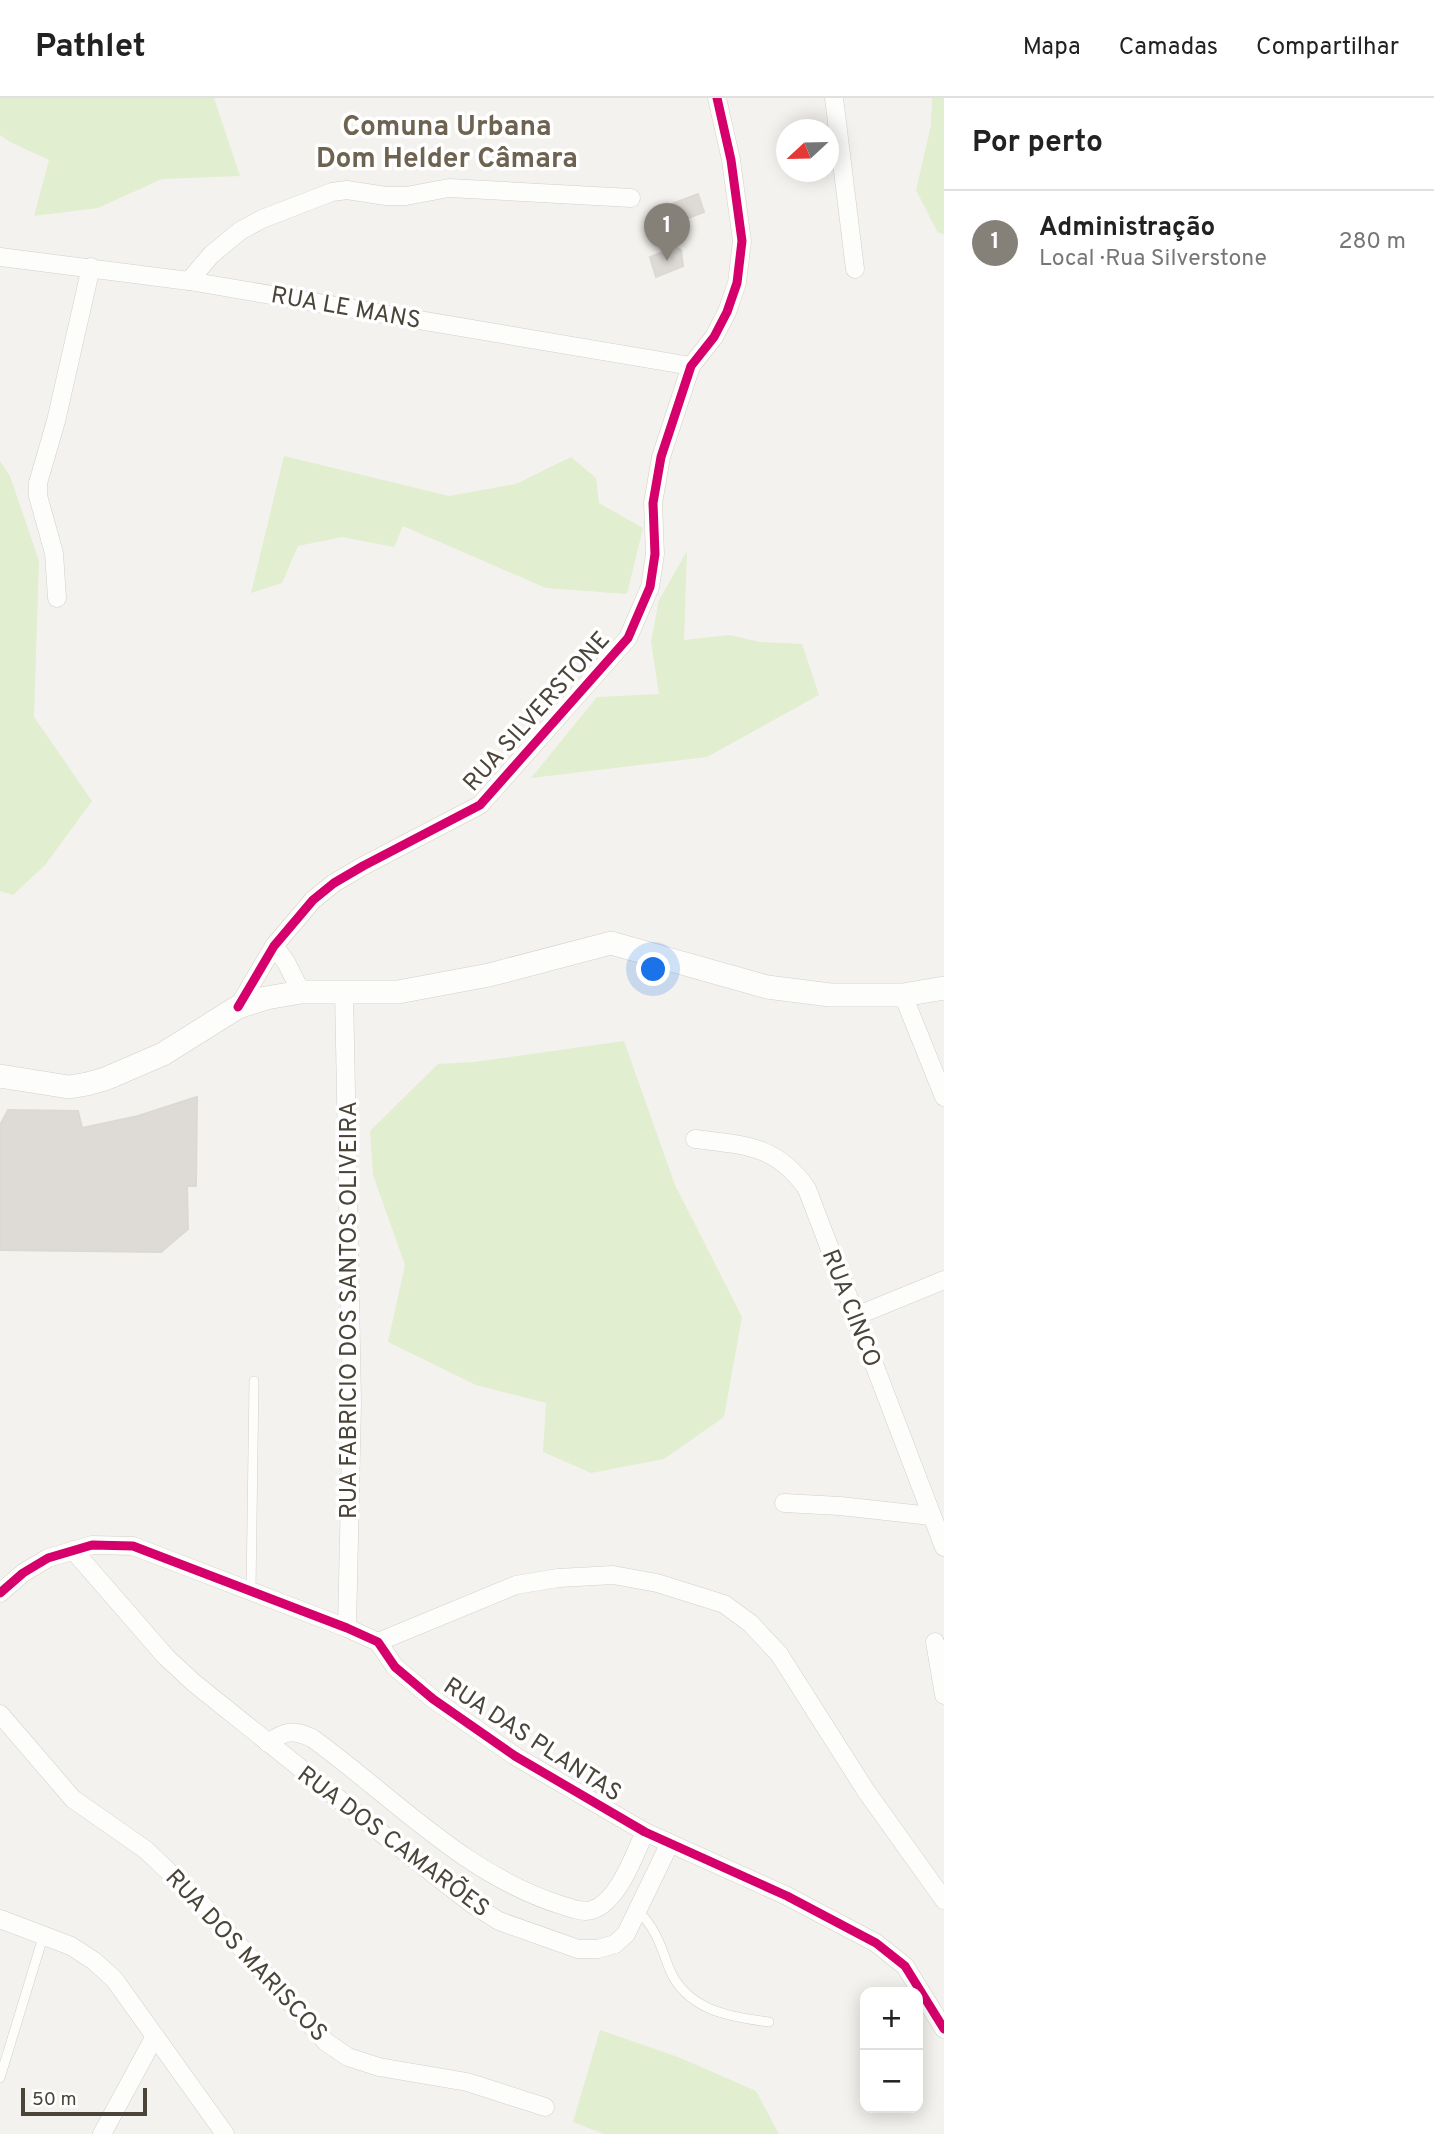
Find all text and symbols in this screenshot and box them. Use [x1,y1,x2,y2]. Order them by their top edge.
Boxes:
text: Pathlet [35,27,146,69]
text: Mapa [1023,33,1081,63]
text: Camadas [1119,33,1218,63]
text: Compartilhar [1256,33,1399,63]
district label: Comuna Urbana Dom Helder Câmara [316,110,578,178]
north arrow [776,119,839,182]
text: Por perto [972,125,1103,162]
pin: 1 [644,203,690,261]
text: Administração [1039,212,1215,245]
text: 1 [990,228,1000,257]
text: 280 m [1338,228,1406,257]
text: Local · Rua Silverstone [1039,245,1267,274]
street label: RUA LE MANS [268,281,423,337]
street label: RUA SILVERSTONE [458,626,617,799]
your location [636,952,670,986]
street label: RUA FABRICIO DOS SANTOS OLIVEIRA [335,1101,365,1519]
street label: RUA CINCO [814,1246,886,1372]
street label: RUA DAS PLANTAS [437,1672,627,1809]
street label: RUA DOS CAMARÕES [291,1759,496,1925]
street label: RUA DOS MARISCOS [158,1864,333,2049]
map controls [860,1987,923,2113]
button: + [860,1987,923,2050]
button: − [860,2050,923,2113]
scale bar [21,2085,147,2117]
text: 50 m [32,2088,77,2112]

